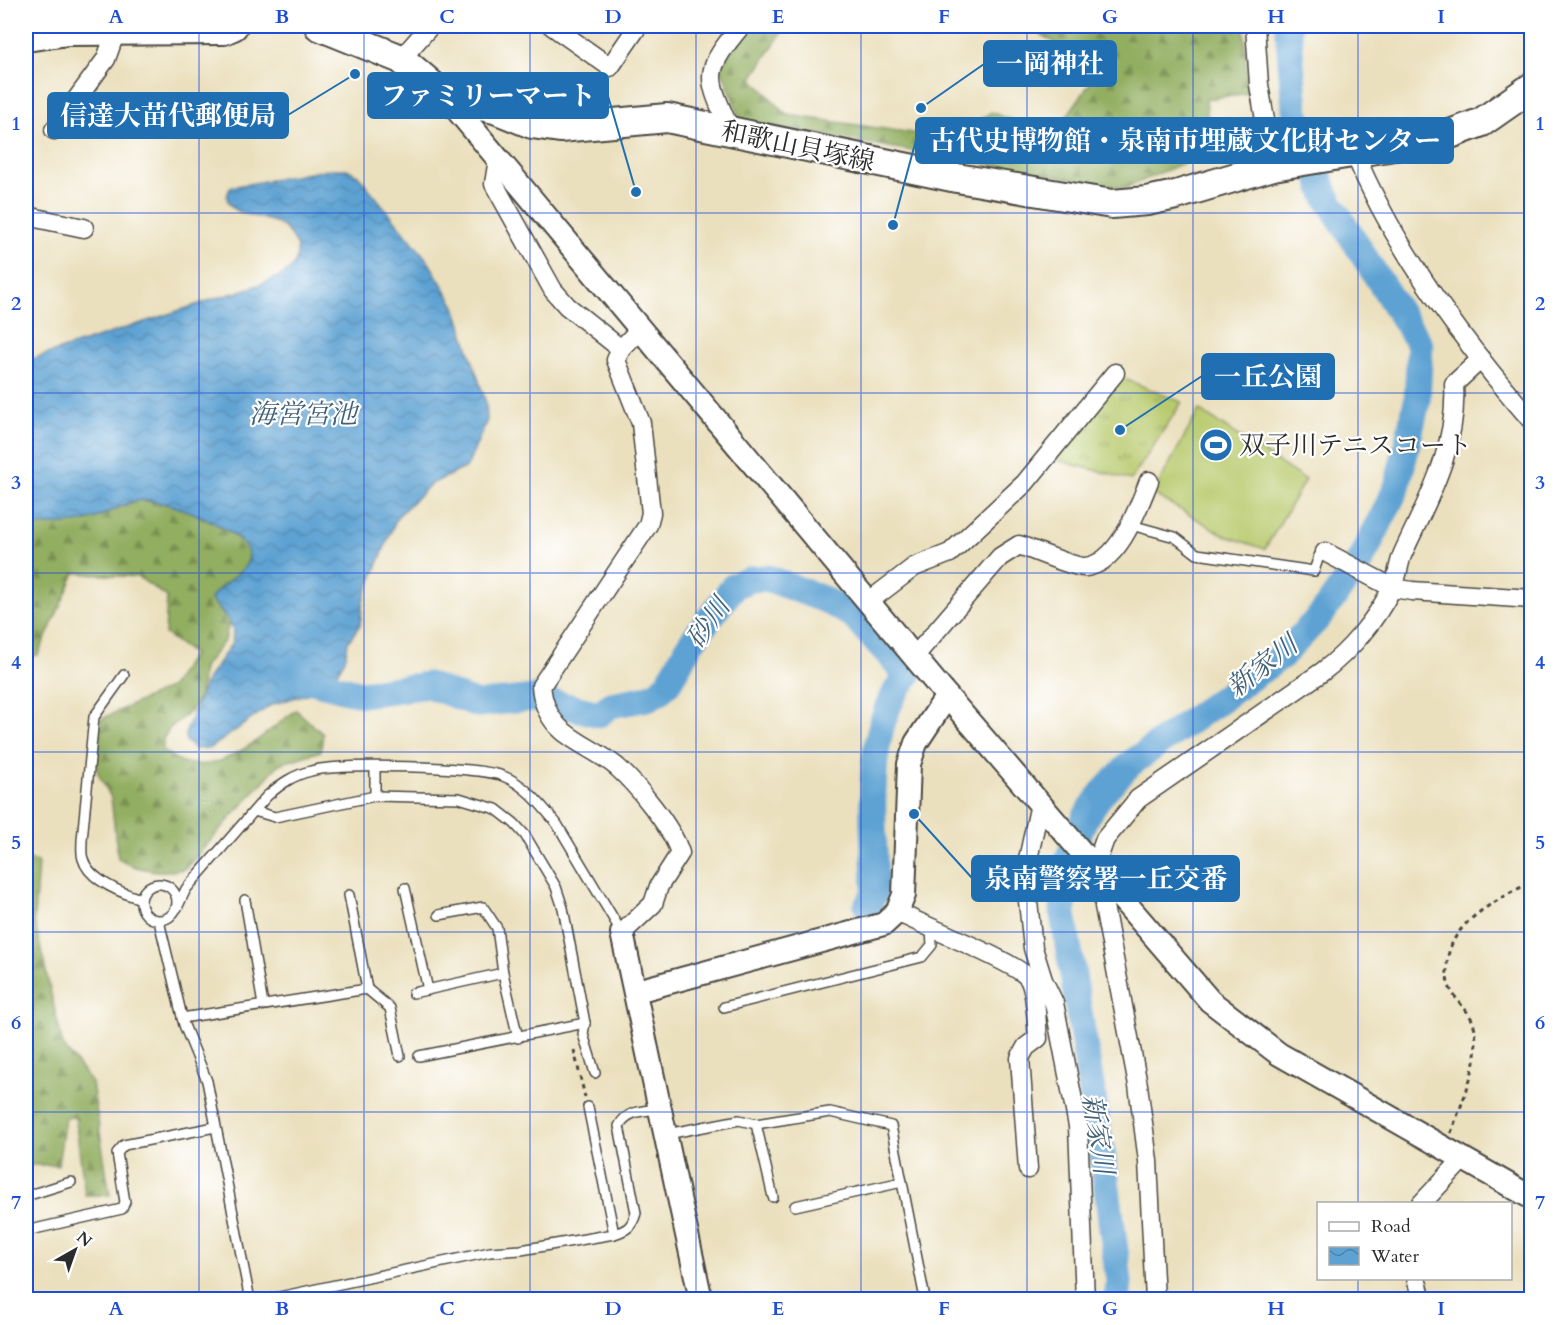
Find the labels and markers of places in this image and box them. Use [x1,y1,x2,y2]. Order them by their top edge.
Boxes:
callout: 一岡神社 [984,41,1116,86]
callout: ファミリーマート [368,73,608,118]
callout: 信達大苗代郵便局 [48,93,288,138]
callout: 古代史博物館・泉南市埋蔵文化財センター [916,118,1453,163]
callout: 一丘公園 [1202,354,1334,399]
sports icon: 双子川テニスコート [1198,427,1234,463]
place label: 双子川テニスコート [1239,428,1472,463]
callout: 泉南警察署一丘交番 [972,856,1239,901]

